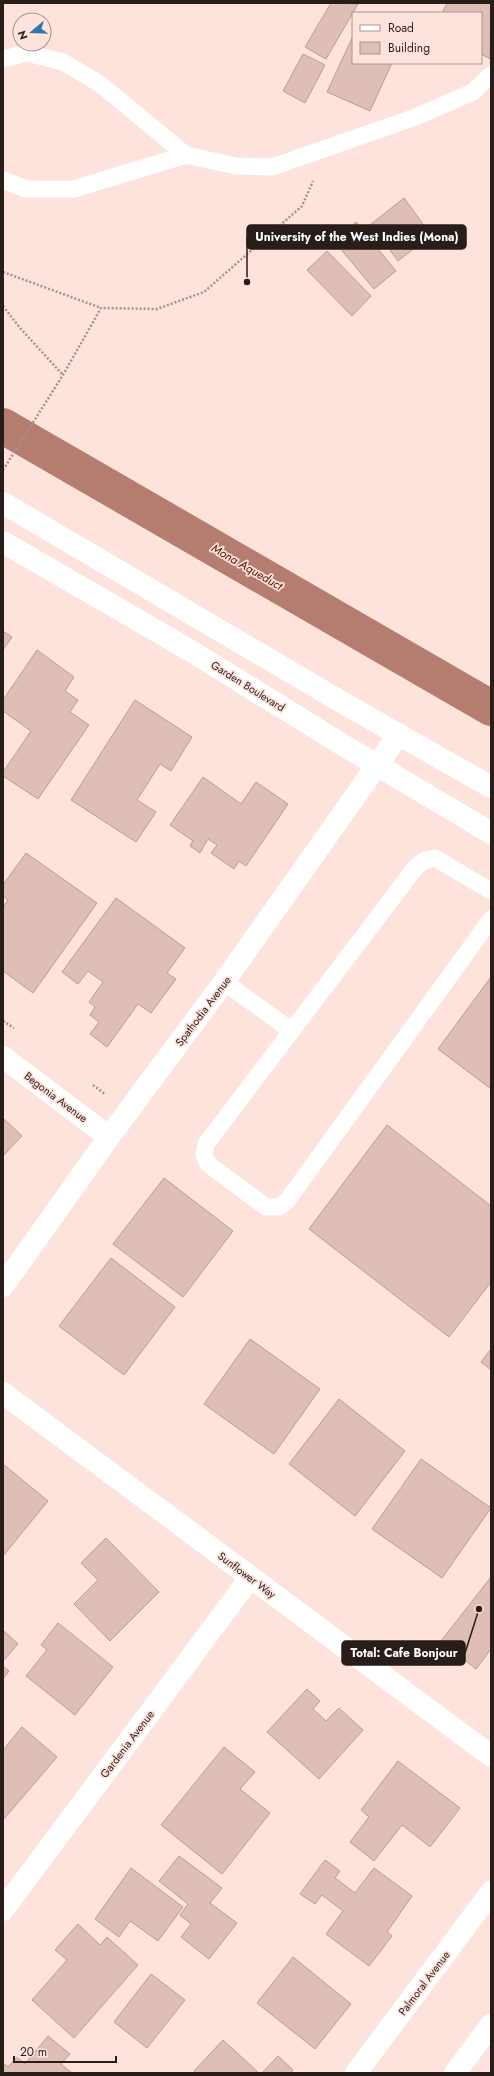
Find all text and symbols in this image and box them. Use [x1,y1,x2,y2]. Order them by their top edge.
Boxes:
north arrow [12,12,52,52]
legend [352,12,482,64]
text: Road [388,19,414,37]
text: N [14,29,32,42]
text: Building [388,39,430,57]
callout: University of the West Indies (Mona) [247,225,466,249]
text: University of the West Indies (Mona) [255,228,459,246]
water label: Mona Aqueduct [208,539,287,595]
street label: Garden Boulevard [208,657,288,715]
street label: Spathodia Avenue [171,972,235,1049]
street label: Begonia Avenue [21,1068,91,1126]
street label: Sunflower Way [215,1548,279,1602]
callout: Total: Cafe Bonjour [342,1641,465,1665]
text: Total: Cafe Bonjour [350,1644,458,1662]
street label: Gardenia Avenue [96,1707,158,1781]
street label: Palmoral Avenue [394,1947,454,2019]
scale bar [14,2038,116,2064]
text: 20 m [20,2043,47,2061]

